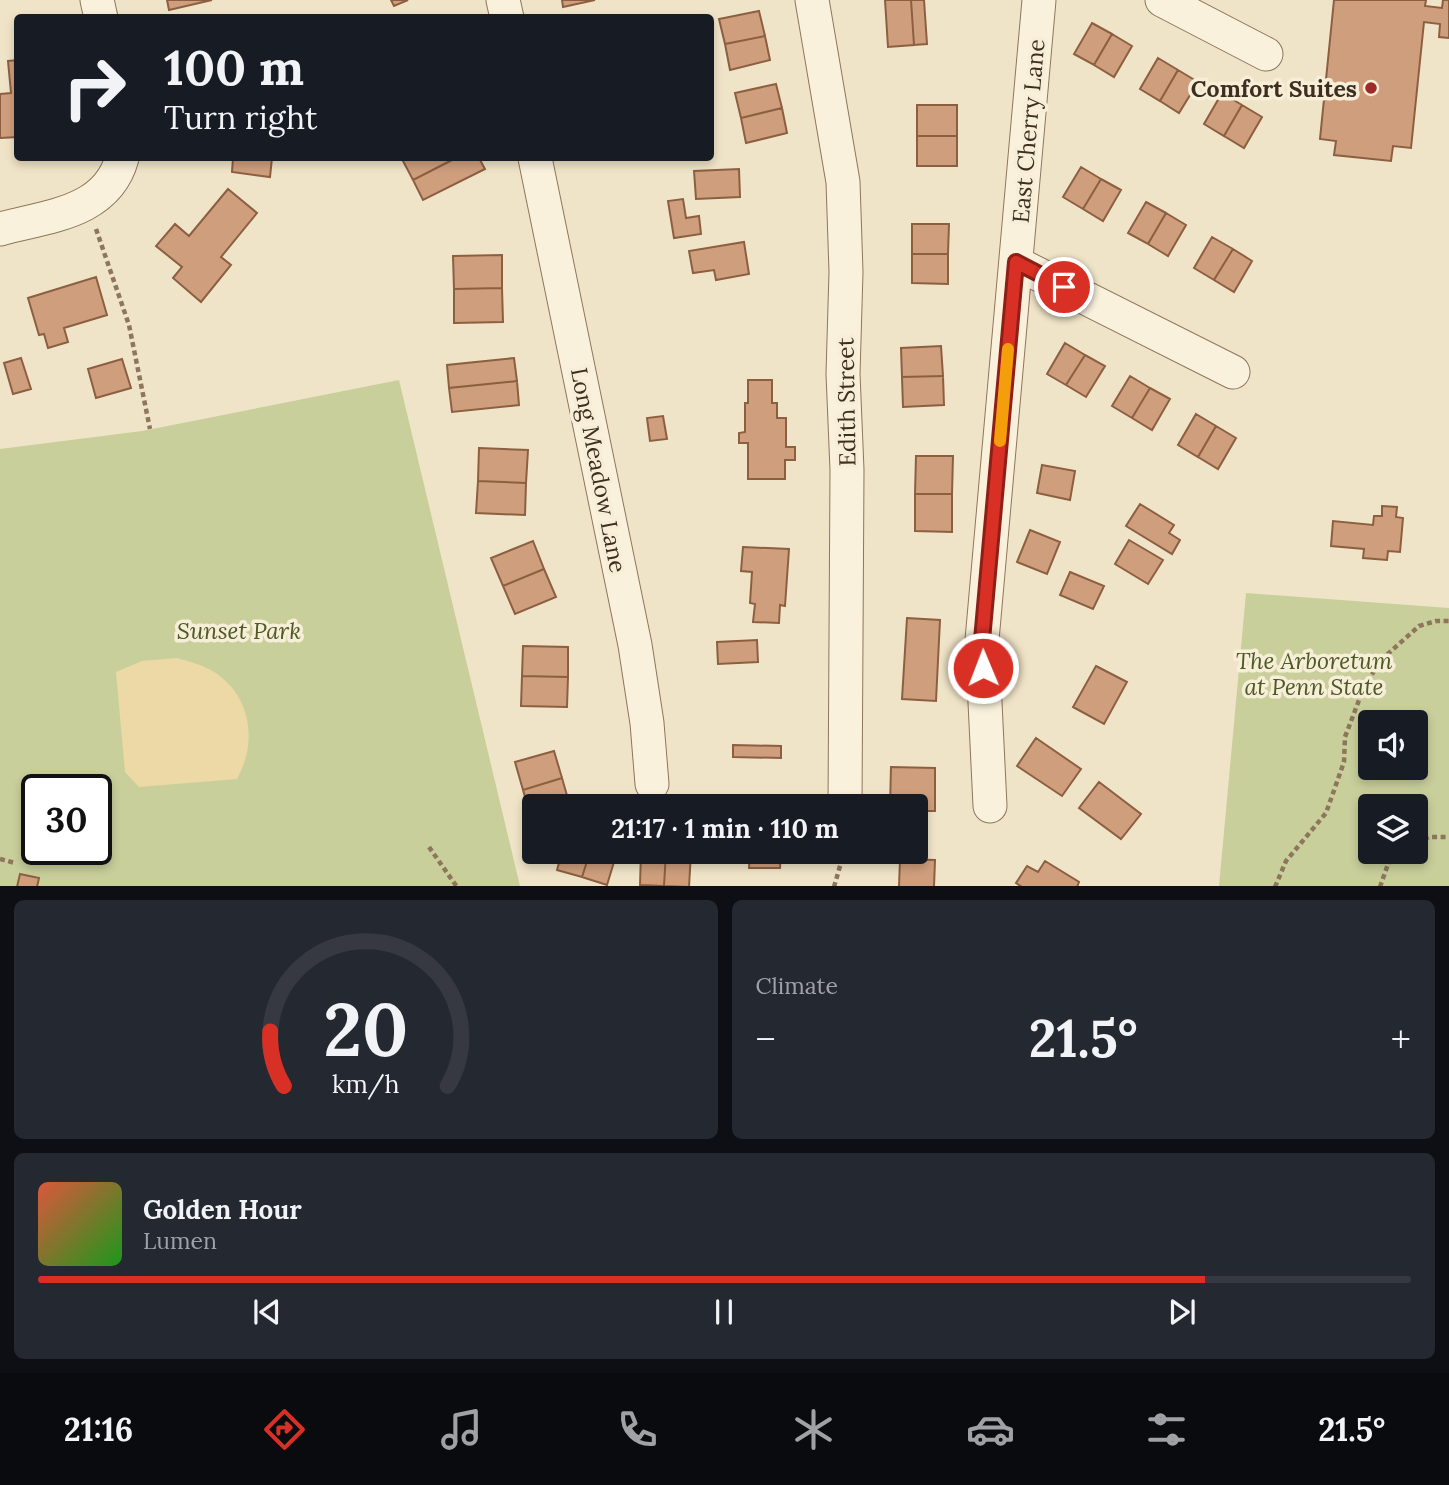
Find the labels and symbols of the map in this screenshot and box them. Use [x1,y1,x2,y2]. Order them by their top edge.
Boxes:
street label: East Cherry Lane [1006,38,1050,224]
place label: Comfort Suites [1191,74,1357,103]
marker: Comfort Suites [1363,80,1379,96]
pin [1034,257,1094,317]
street label: Edith Street [830,337,862,467]
street label: Long Meadow Lane [565,365,633,575]
park label: Sunset Park [177,616,301,645]
position arrow [946,631,1020,705]
park label: The Arboretum at Penn State [1236,646,1392,701]
speed limit sign: 30 [21,774,112,865]

